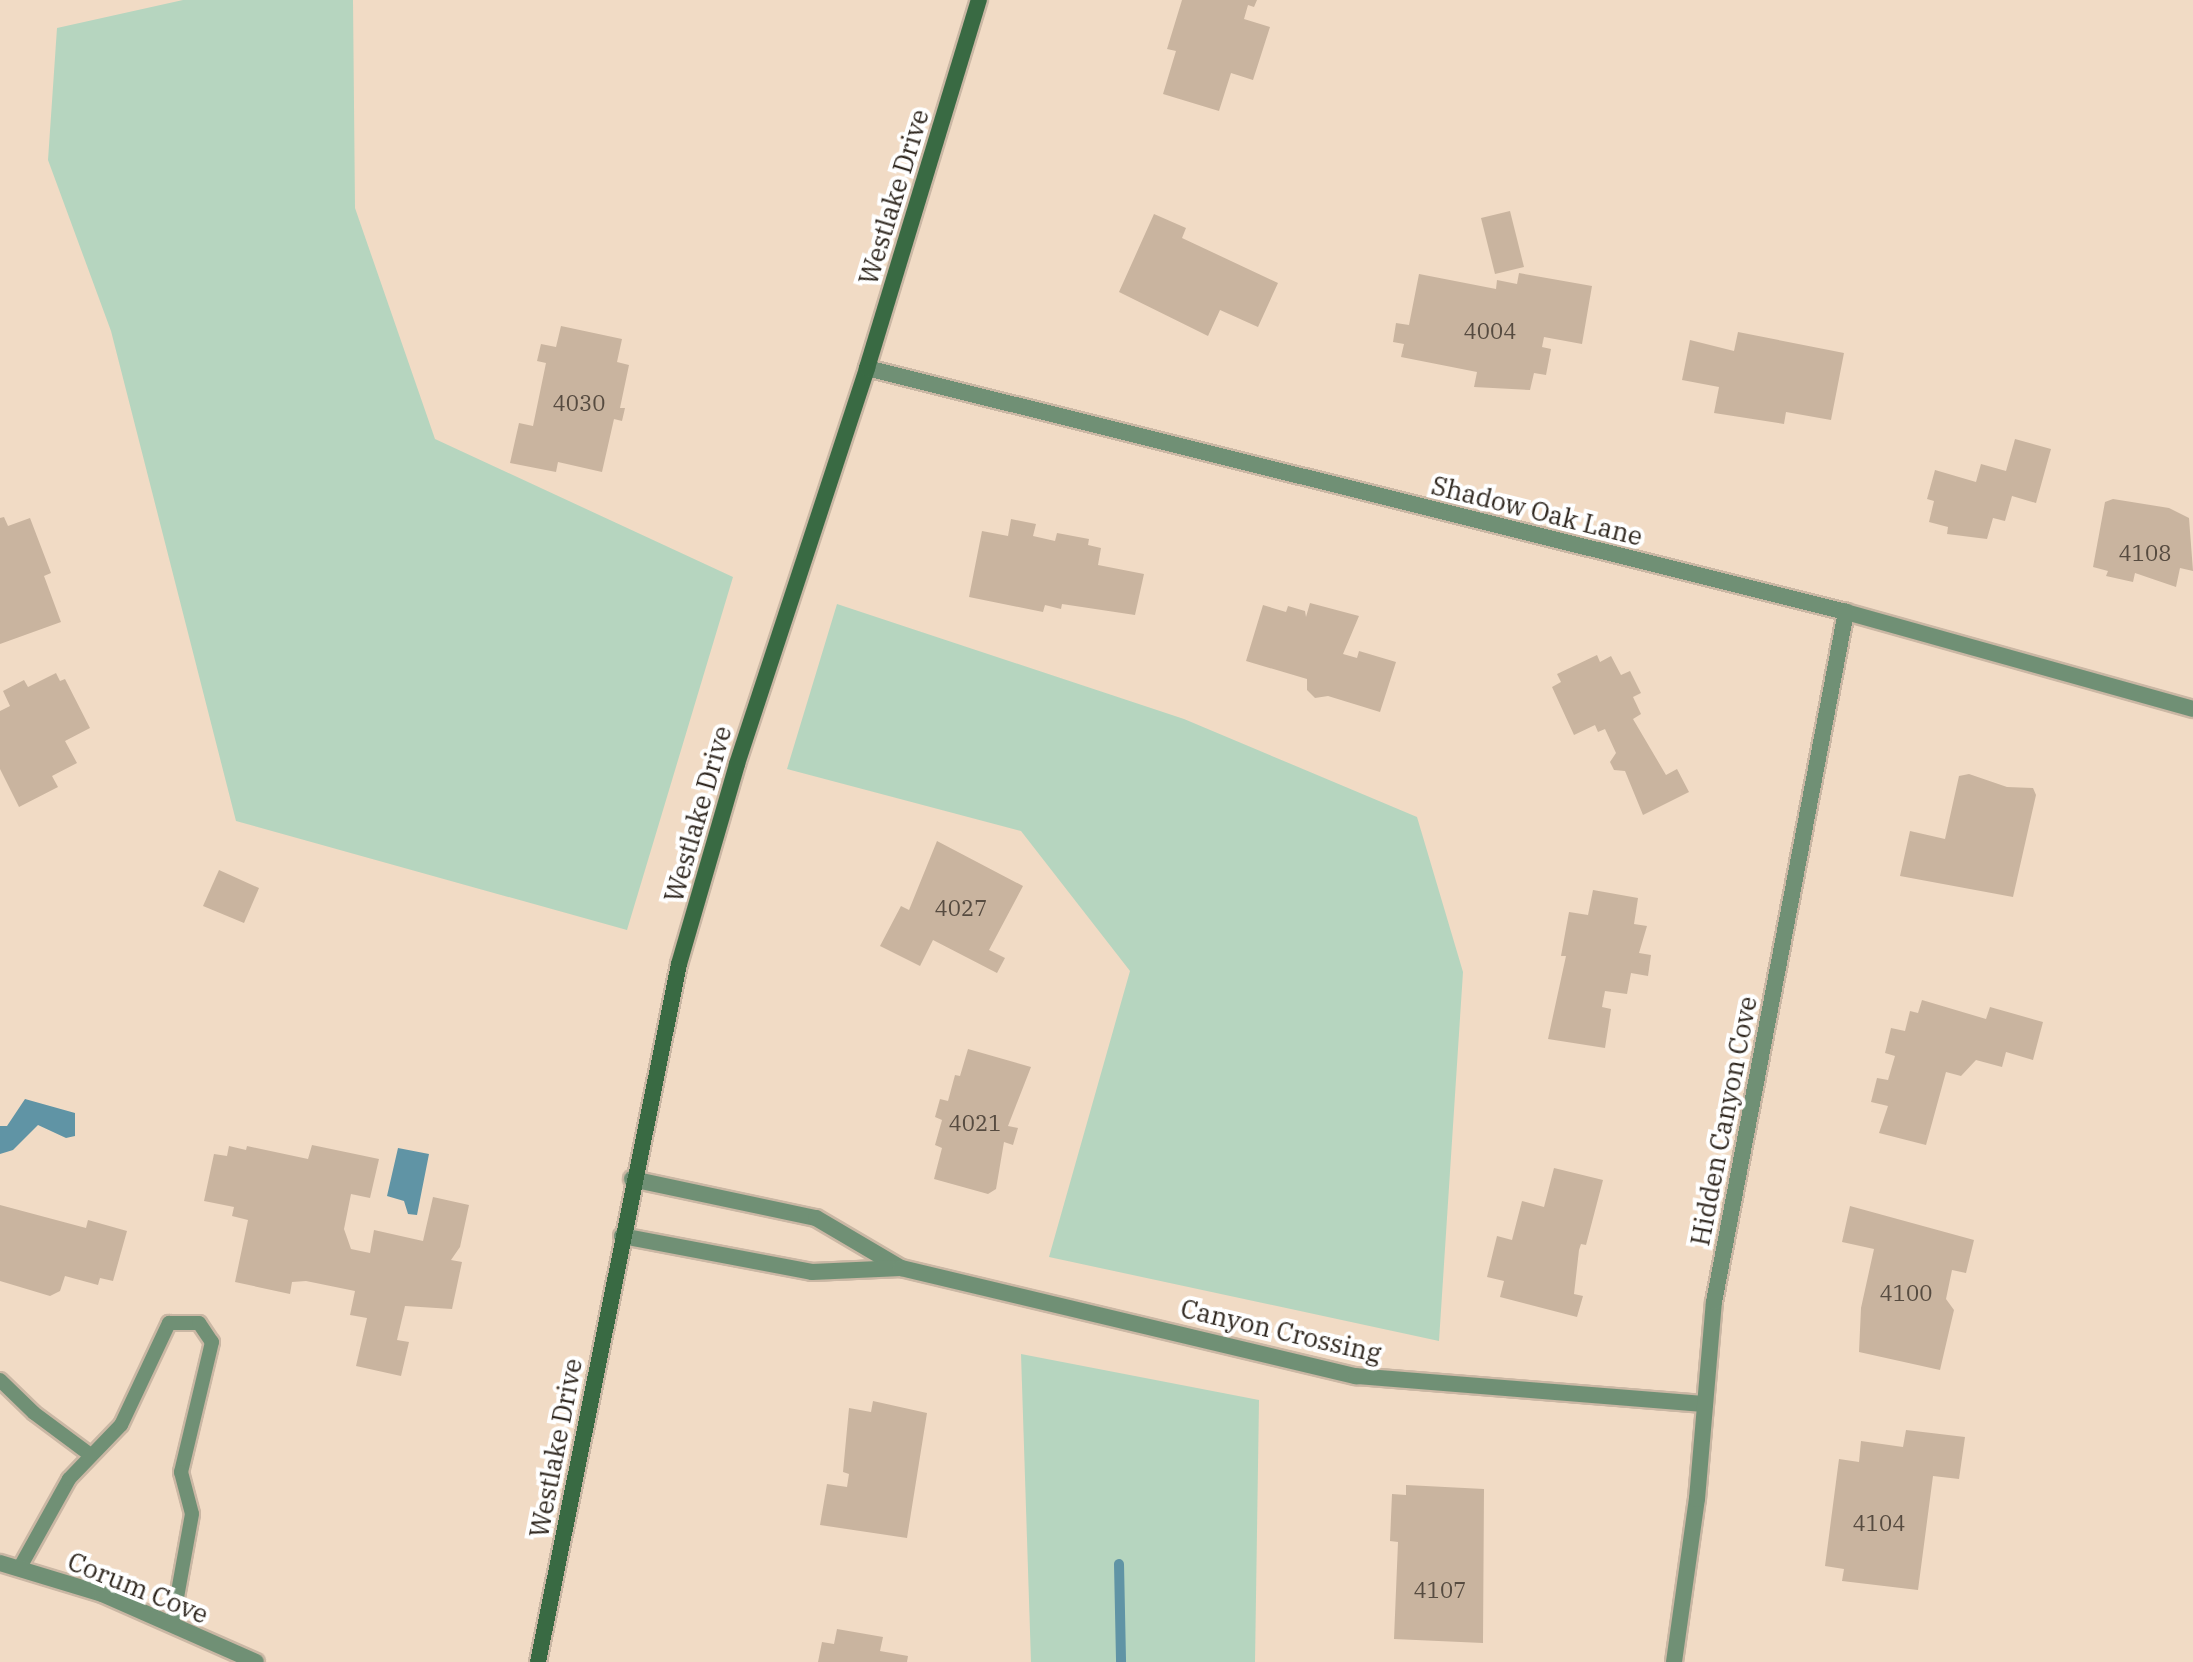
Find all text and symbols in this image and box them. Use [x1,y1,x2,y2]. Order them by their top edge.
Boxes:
street label: Westlake Drive [852,105,936,289]
house number: 4004 [1464,318,1516,344]
house number: 4030 [553,390,605,416]
street label: Shadow Oak Lane [1428,470,1646,552]
house number: 4108 [2119,540,2171,566]
street label: Westlake Drive [658,722,738,906]
house number: 4027 [935,895,987,921]
street label: Hidden Canyon Cove [1685,994,1763,1248]
house number: 4021 [949,1110,1001,1136]
house number: 4100 [1880,1280,1932,1306]
street label: Canyon Crossing [1178,1293,1384,1369]
street label: Westlake Drive [523,1356,589,1540]
house number: 4104 [1853,1510,1905,1536]
street label: Corum Cove [63,1546,213,1630]
house number: 4107 [1414,1577,1466,1603]

